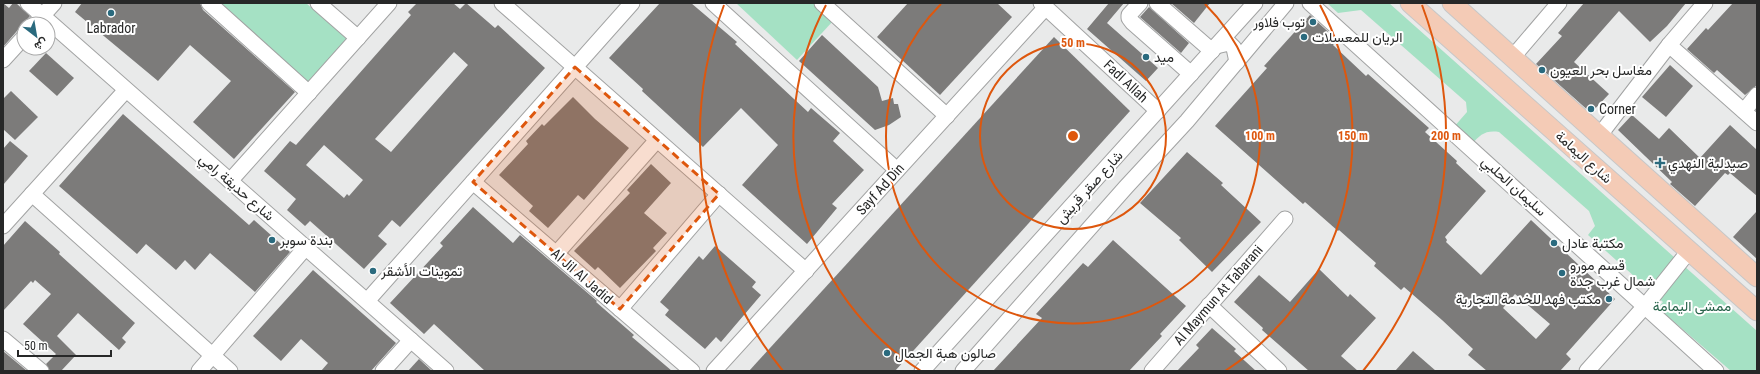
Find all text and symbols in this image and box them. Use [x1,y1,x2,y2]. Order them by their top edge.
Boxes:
marker: Labrador [106,8,116,18]
place label: توب فلاور [1252,14,1305,31]
north arrow [16,16,56,56]
marker: توب فلاور [1308,17,1318,27]
place label: Labrador [86,20,136,36]
place label: الريان للمعسلات [1312,29,1402,46]
marker: الريان للمعسلات [1299,32,1309,42]
text: ش [32,35,50,53]
text: 50 m [1061,36,1085,50]
place label: ميد [1154,49,1174,65]
marker: ميد [1141,52,1151,62]
street label: Fadl Allah [1101,57,1151,105]
place label: مغاسل بحر العيون [1550,62,1652,79]
marker: مغاسل بحر العيون [1537,65,1547,75]
place label: Corner [1599,101,1636,117]
marker: Corner [1586,104,1596,114]
street label: شارع اليمامة [1551,128,1615,189]
centre of rings [1066,129,1080,143]
text: 100 m [1245,129,1275,143]
text: 150 m [1338,129,1368,143]
text: 200 m [1431,129,1461,143]
street label: شارع صقر قريش [1052,147,1128,229]
street label: شارع حديقة رامي [194,150,278,227]
street label: سليمان الحلبي [1476,153,1550,222]
place label: صيدلية النهدي [1668,155,1748,175]
marker: صيدلية النهدي [1655,158,1665,168]
street label: Sayf Ad Din [853,160,907,218]
place label: بندة سوبر [279,232,333,249]
marker: بندة سوبر [267,235,277,245]
place label: مكتبة عادل [1562,235,1624,253]
marker: مكتبة عادل [1549,238,1559,248]
street label: Al Maymun At Tabarani [1170,242,1266,348]
street label: Al Jil Al Jadid [548,245,616,307]
place label: قسم مورو شمال غرب جدة [1570,257,1655,291]
place label: تموينات الأشقر [380,263,462,280]
marker: تموينات الأشقر [368,266,378,276]
marker: قسم مورو شمال غرب جدة [1557,268,1567,278]
place label: مكتب فهد للخدمة التجارية [1456,291,1601,308]
marker: مكتب فهد للخدمة التجارية [1604,294,1614,304]
park label: ممشى اليمامة [1653,298,1731,315]
scale bar [18,332,111,358]
text: 50 m [24,339,48,353]
place label: صالون هبة الجمال [895,345,996,363]
marker: صالون هبة الجمال [882,348,892,358]

